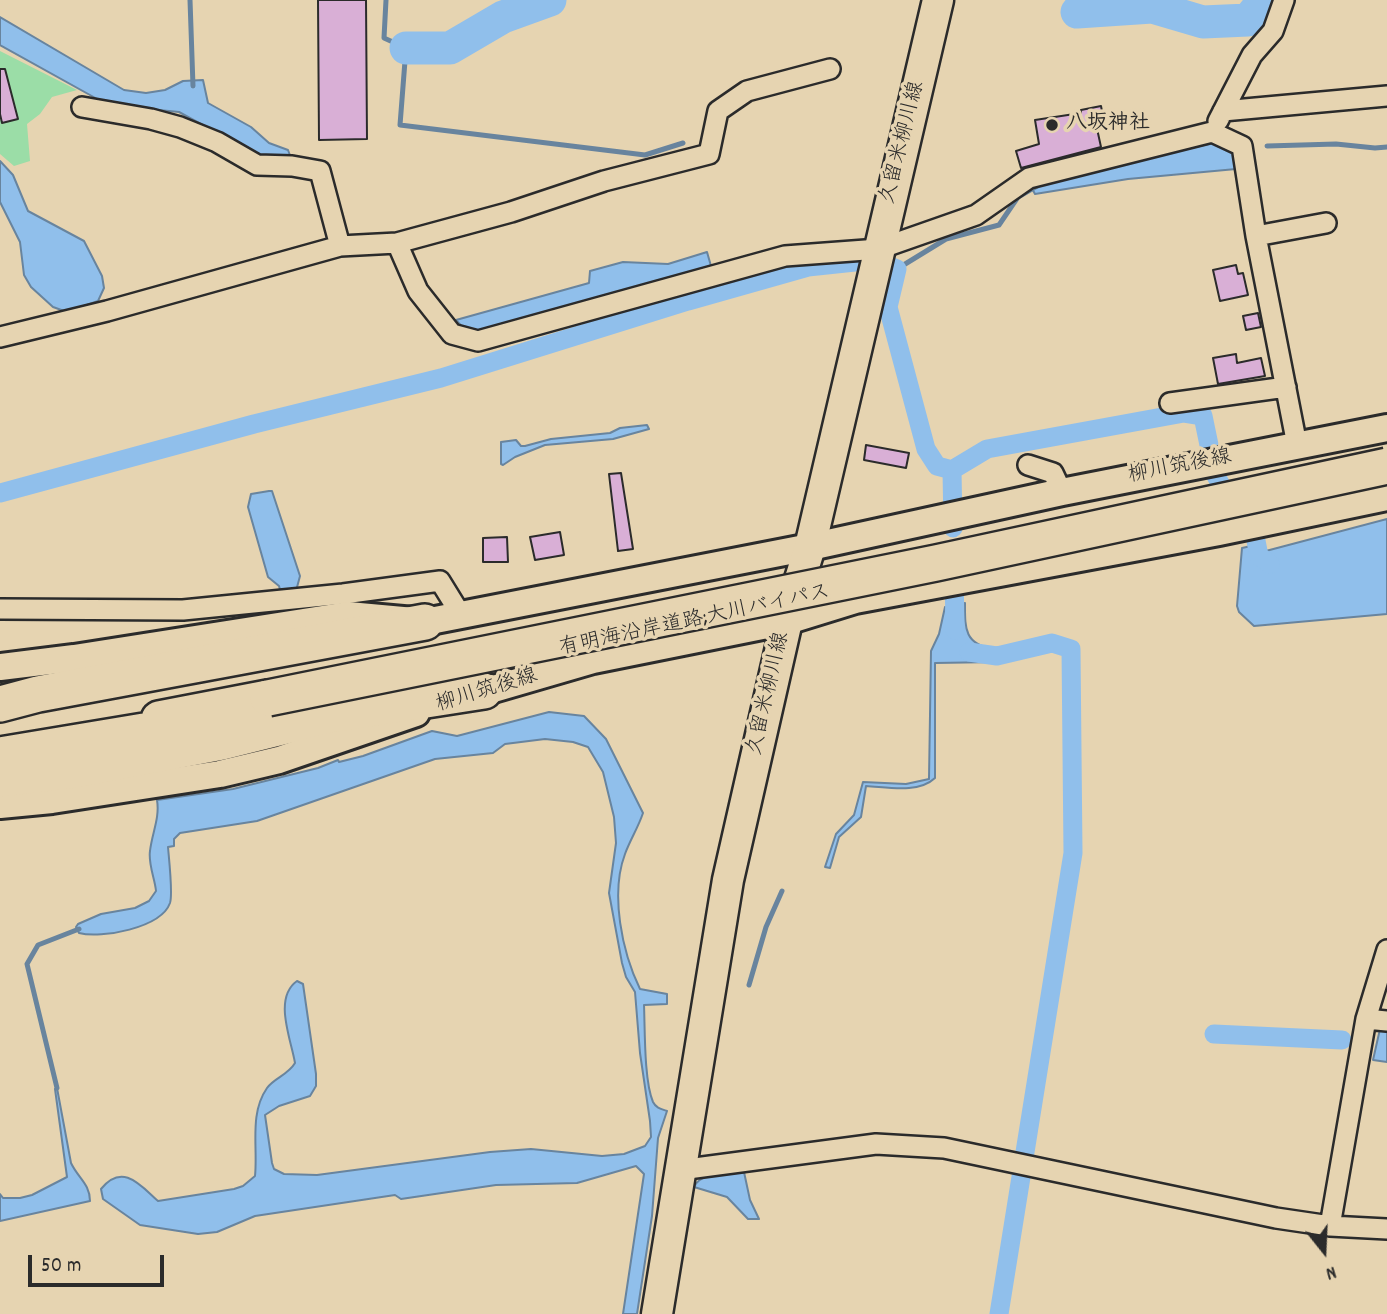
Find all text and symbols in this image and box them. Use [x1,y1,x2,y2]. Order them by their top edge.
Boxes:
street label: 久留米柳川線 [877,79,931,207]
place label: 八坂神社 [1066,112,1150,138]
marker: 八坂神社 [1044,117,1060,133]
street label: 柳川筑後線 [1126,446,1234,490]
street label: 有明海沿岸道路;大川バイパス [557,581,833,663]
street label: 久留米柳川線 [744,630,796,758]
street label: 柳川筑後線 [433,665,541,719]
north arrow [1289,1216,1359,1286]
scale bar [32,1240,168,1284]
text: 50 m [41,1252,81,1282]
text: N [1322,1257,1339,1286]

